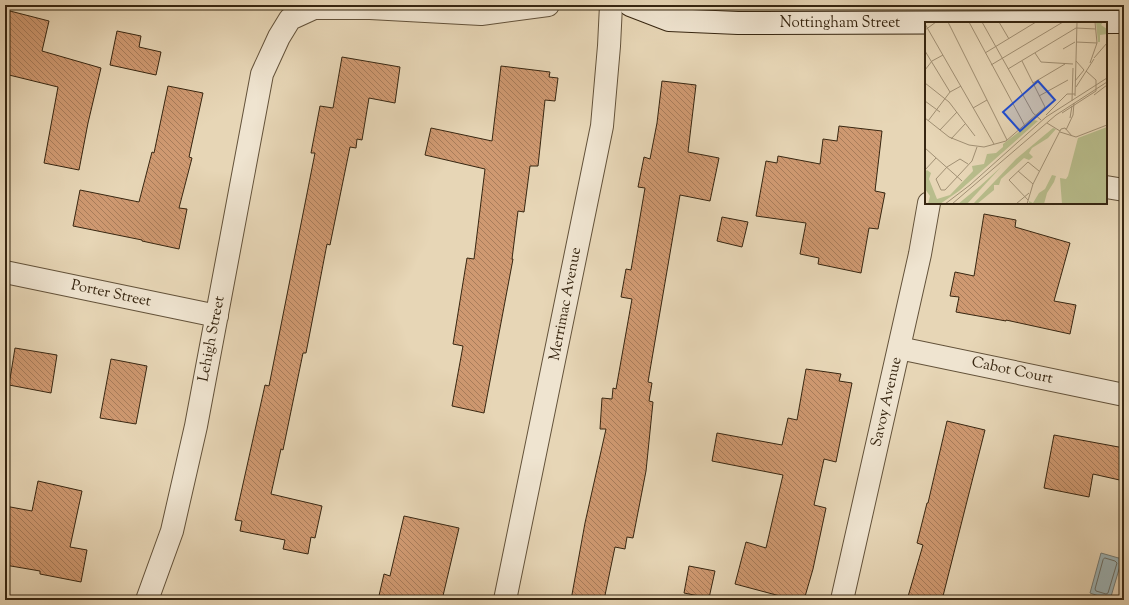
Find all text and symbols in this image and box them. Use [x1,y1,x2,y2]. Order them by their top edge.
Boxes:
street label: Nottingham Street [780,13,900,34]
inset map [925,22,1107,204]
street label: Merrimac Avenue [545,245,587,363]
street label: Porter Street [69,275,153,313]
street label: Lehigh Street [193,294,231,384]
street label: Cabot Court [969,352,1055,390]
street label: Savoy Avenue [866,355,908,449]

